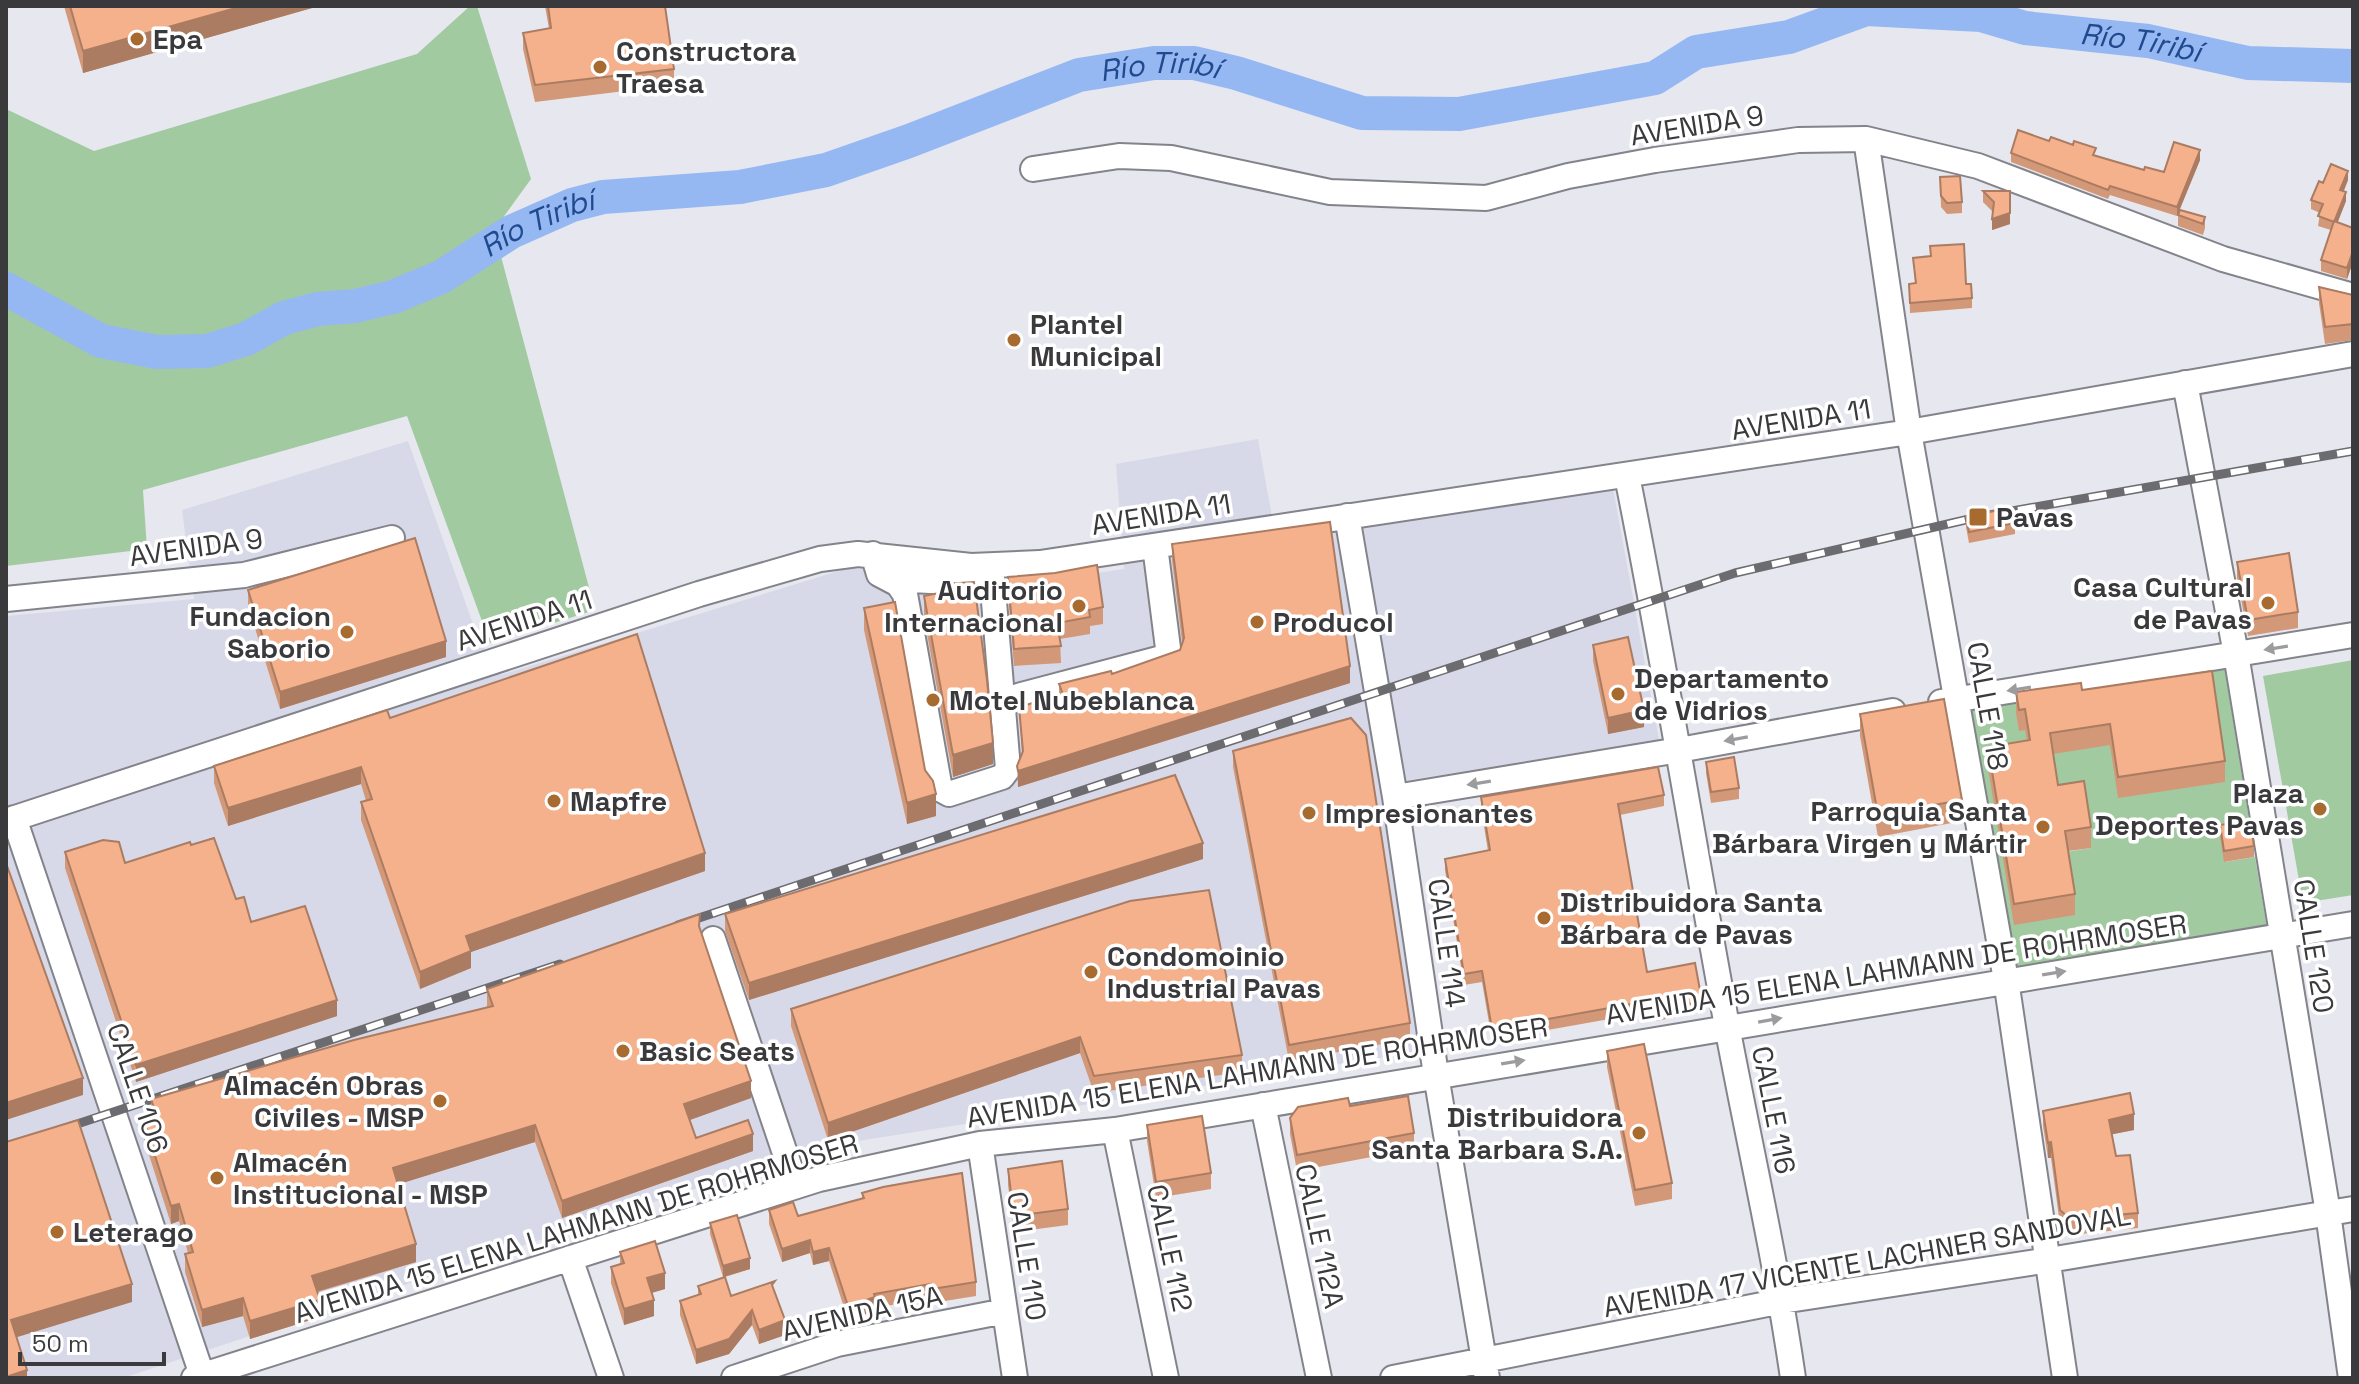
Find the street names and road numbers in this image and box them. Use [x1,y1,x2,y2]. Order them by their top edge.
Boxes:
street label: AVENIDA 9 [1628,97,1766,153]
street label: AVENIDA 11 [1729,390,1873,448]
street label: AVENIDA 11 [1089,485,1233,543]
street label: AVENIDA 9 [127,520,265,574]
street label: AVENIDA 11 [451,581,597,659]
street label: CALLE 118 [1959,639,2017,773]
street label: CALLE 114 [1420,876,1474,1010]
street label: CALLE 120 [2286,876,2342,1016]
street label: AVENIDA 15 ELENA LAHMANN DE ROHRMOSER [1603,905,2189,1033]
street label: AVENIDA 15 ELENA LAHMANN DE ROHRMOSER [964,1008,1550,1136]
street label: CALLE 106 [99,1018,177,1158]
street label: CALLE 116 [1744,1043,1804,1177]
street label: AVENIDA 15 ELENA LAHMANN DE ROHRMOSER [290,1125,862,1331]
street label: CALLE 112A [1287,1160,1353,1312]
street label: CALLE 112 [1139,1181,1201,1315]
street label: CALLE 110 [999,1189,1055,1323]
street label: AVENIDA 17 VICENTE LACHNER SANDOVAL [1600,1197,2134,1325]
street label: AVENIDA 15A [778,1277,946,1349]

